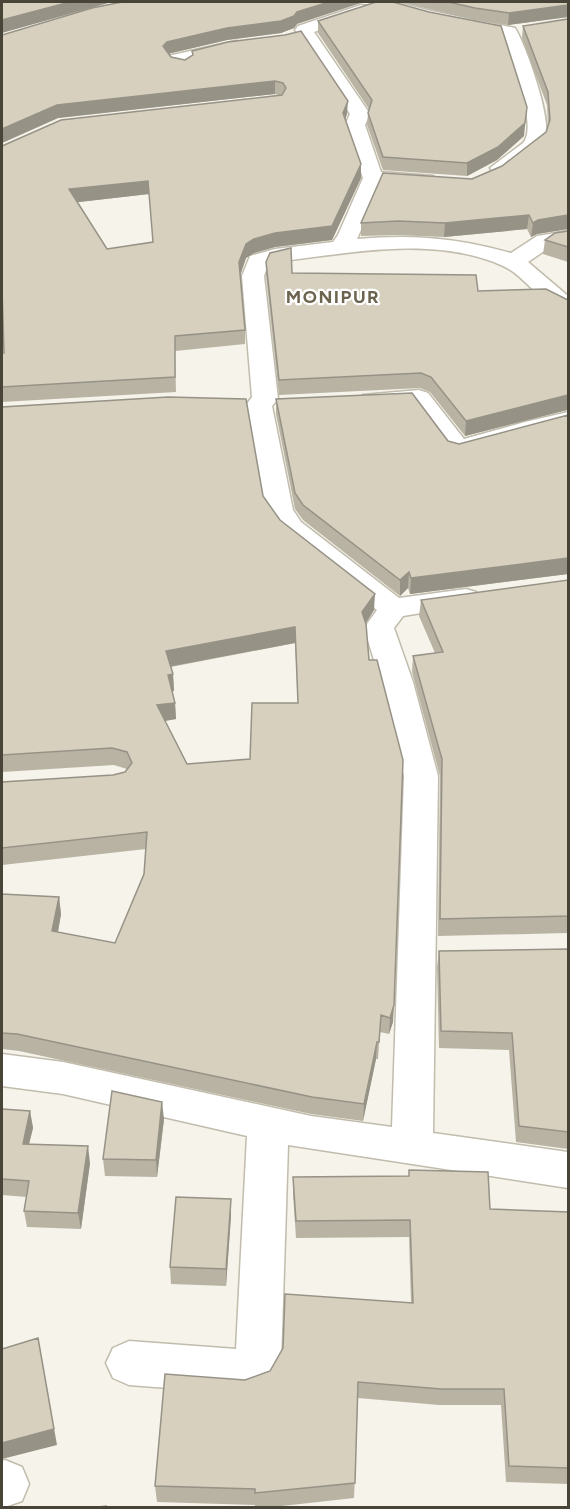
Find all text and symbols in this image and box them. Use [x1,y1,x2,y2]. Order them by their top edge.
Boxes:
district label: MONIPUR [286,286,380,308]

